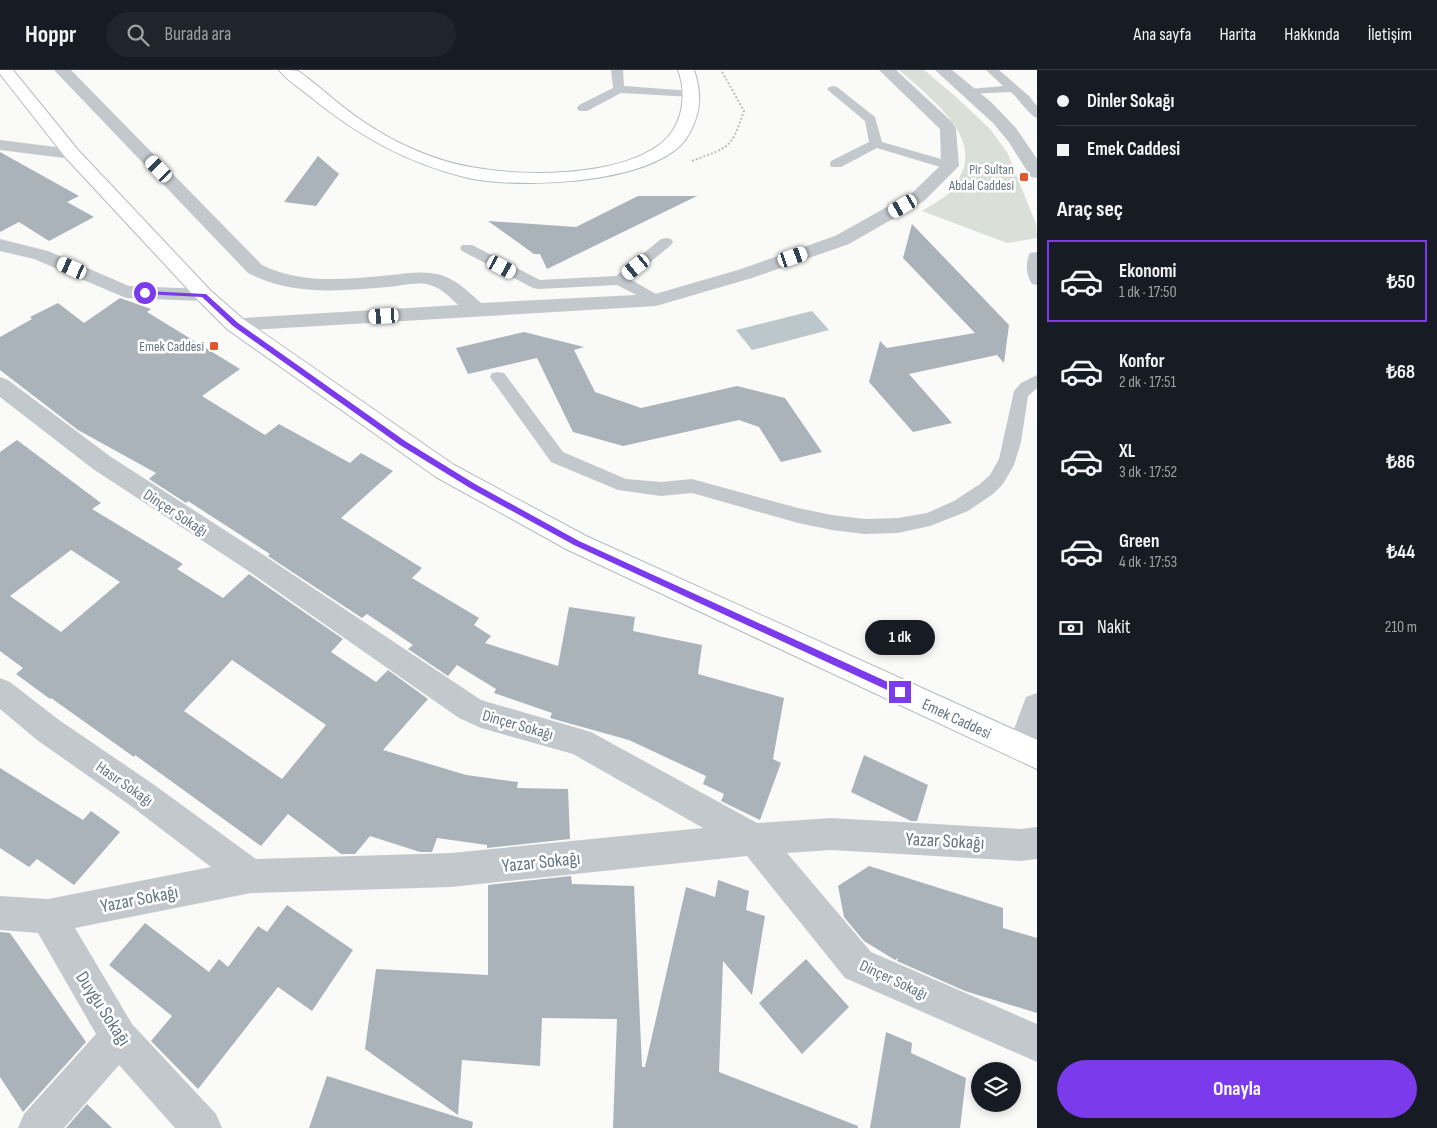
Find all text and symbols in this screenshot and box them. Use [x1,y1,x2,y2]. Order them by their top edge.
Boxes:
search box [106,12,456,57]
text: Hoppr [25,20,76,49]
icon: search [124,21,152,49]
text: Burada ara [164,23,231,46]
text: Ana sayfa [1134,24,1191,45]
text: Harita [1219,24,1256,45]
text: Hakkında [1284,24,1340,45]
text: İletişim [1368,24,1412,45]
text: Dinler Sokağı [1087,90,1174,113]
text: Emek Caddesi [1087,138,1180,161]
car [143,153,174,185]
place label: Pir Sultan Abdal Caddesi [948,161,1014,194]
marker: Pir Sultan Abdal Caddesi [1018,171,1030,183]
car [886,192,919,220]
text: Araç seç [1057,196,1123,223]
car [776,245,809,269]
car [619,252,652,282]
car [485,253,518,281]
car [55,255,88,281]
icon: car [1059,259,1104,304]
text: Ekonomi [1119,260,1176,283]
text: ₺50 [1387,271,1415,294]
route start [134,282,156,304]
text: 1 dk · 17:50 [1119,283,1177,302]
car [368,308,399,324]
place label: Emek Caddesi [139,338,204,355]
marker: Emek Caddesi [208,340,220,352]
icon: car [1059,349,1104,394]
text: Konfor [1119,350,1165,373]
text: ₺68 [1386,361,1415,384]
text: 2 dk · 17:51 [1119,373,1176,392]
icon: car [1059,439,1104,484]
text: XL [1119,440,1135,463]
text: ₺86 [1386,451,1415,474]
text: 3 dk · 17:52 [1119,463,1177,482]
street label: Dinçer Sokağı [140,485,211,541]
icon: car [1059,529,1104,574]
text: Green [1119,530,1159,553]
text: ₺44 [1386,541,1415,564]
text: 4 dk · 17:53 [1119,553,1177,572]
icon: cash [1057,614,1085,642]
text: Nakit [1097,616,1131,639]
text: 210 m [1385,618,1417,637]
callout: 1 dk [865,620,935,654]
text: 1 dk [889,628,911,647]
route end [889,681,911,703]
street label: Emek Caddesi [919,695,994,744]
street label: Dinçer Sokağı [480,706,555,745]
street label: Hasır Sokağı [92,758,156,811]
street label: Yazar Sokağı [905,828,985,855]
street label: Yazar Sokağı [501,847,582,878]
street label: Yazar Sokağı [98,881,180,918]
street label: Dinçer Sokağı [856,956,930,1004]
street label: Duygu Sokağı [70,967,135,1050]
button: Onayla [1057,1060,1417,1118]
map controls [971,1062,1021,1112]
button: layers [971,1062,1021,1112]

